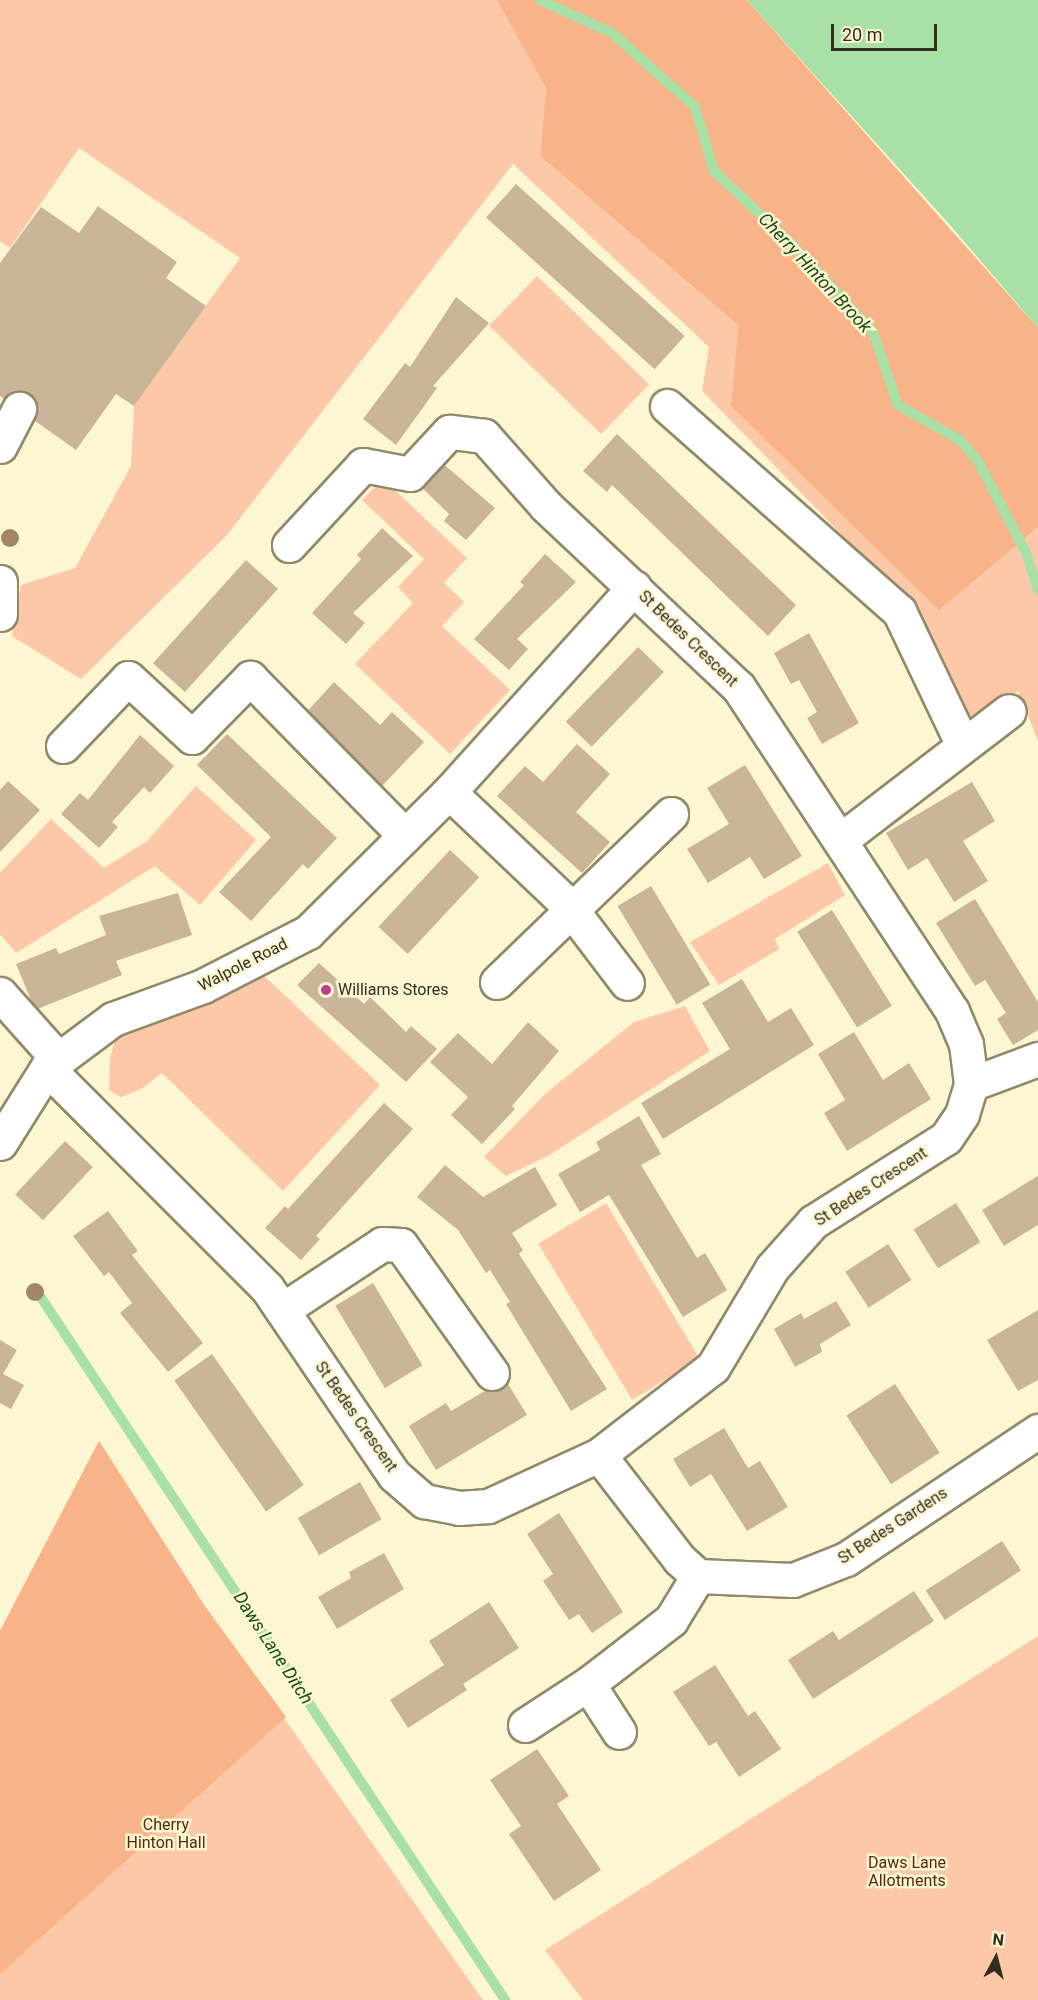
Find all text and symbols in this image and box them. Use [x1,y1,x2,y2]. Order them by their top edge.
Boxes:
scale bar [834,12,940,50]
text: 20 m [842,24,882,45]
water label: Cherry Hinton Brook [754,209,876,337]
street label: St Bedes Crescent [634,587,742,691]
street label: Walpole Road [195,934,291,996]
place label: Williams Stores [338,980,448,1000]
marker: Williams Stores [319,983,333,997]
street label: St Bedes Crescent [811,1143,931,1231]
street label: St Bedes Crescent [311,1358,401,1476]
street label: St Bedes Gardens [835,1484,951,1568]
water label: Daws Lane Ditch [229,1588,317,1708]
park label: Cherry Hinton Hall [126,1815,206,1853]
park label: Daws Lane Allotments [868,1853,946,1891]
north arrow [966,1928,1026,1988]
text: N [991,1930,1005,1950]

